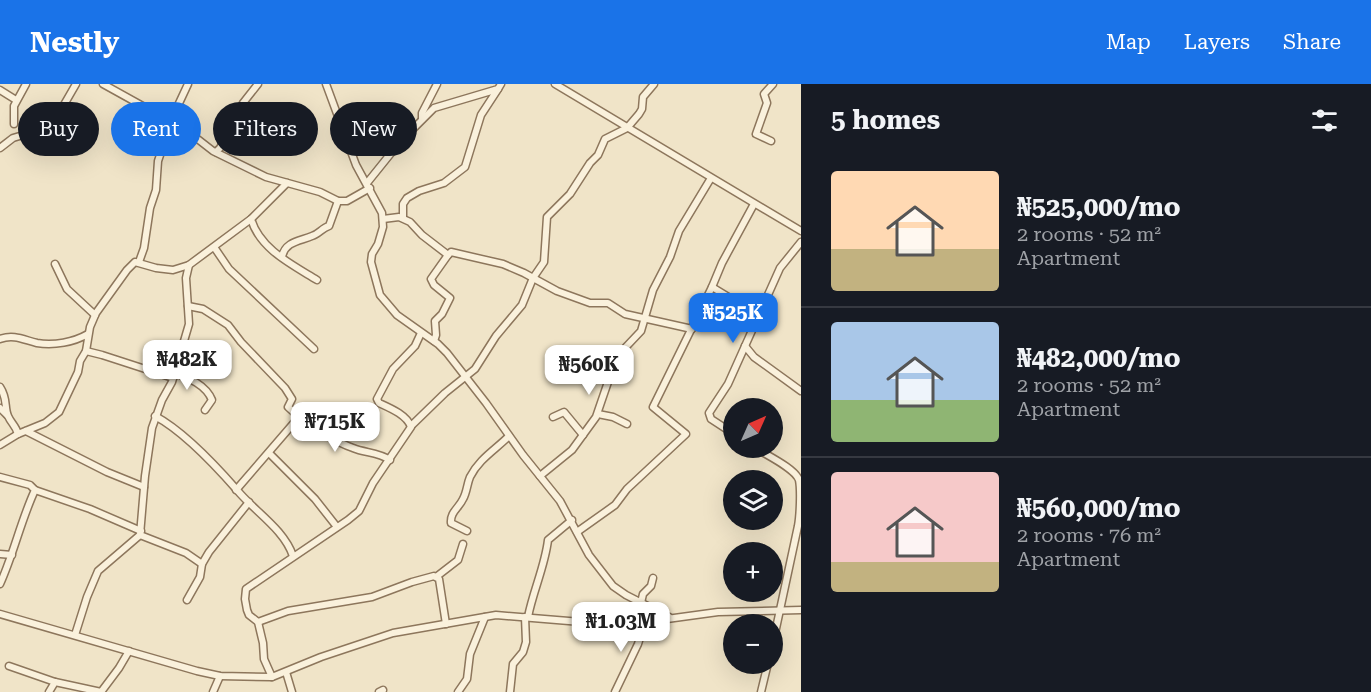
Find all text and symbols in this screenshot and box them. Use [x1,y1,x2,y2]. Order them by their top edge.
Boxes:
text: Nestly [30,26,119,59]
text: Map [1106,30,1151,54]
text: Layers [1184,30,1250,54]
text: Share [1283,30,1341,54]
chip: Buy [18,102,99,156]
chip: Rent [111,102,201,156]
chip: Filters [213,102,318,156]
chip: New [330,102,417,156]
icon: filters [1308,104,1341,137]
text: 5 homes [831,105,940,135]
text: ₦525,000/mo [1017,192,1181,222]
icon: home [879,195,951,267]
text: 2 rooms · 52 m² [1017,222,1161,246]
text: Apartment [1017,246,1120,270]
pin: ₦525K [691,293,775,344]
text: ₦525K [703,300,763,324]
pin: ₦482K [145,340,229,391]
text: ₦482,000/mo [1017,343,1181,373]
pin: ₦560K [547,345,631,396]
icon: home [879,346,951,418]
text: ₦482K [157,347,217,371]
text: ₦560K [559,352,619,376]
text: 2 rooms · 52 m² [1017,373,1161,397]
text: Apartment [1017,397,1120,421]
north arrow [723,398,783,458]
map controls [723,398,783,674]
pin: ₦715K [293,402,377,453]
text: ₦715K [305,409,365,433]
button: layers [723,470,783,530]
text: ₦560,000/mo [1017,493,1181,523]
icon: home [879,496,951,568]
text: 2 rooms · 76 m² [1017,523,1161,547]
button: + [723,542,783,602]
text: Apartment [1017,547,1120,571]
pin: ₦1.03M [572,602,670,653]
text: ₦1.03M [586,609,656,633]
button: − [723,614,783,674]

